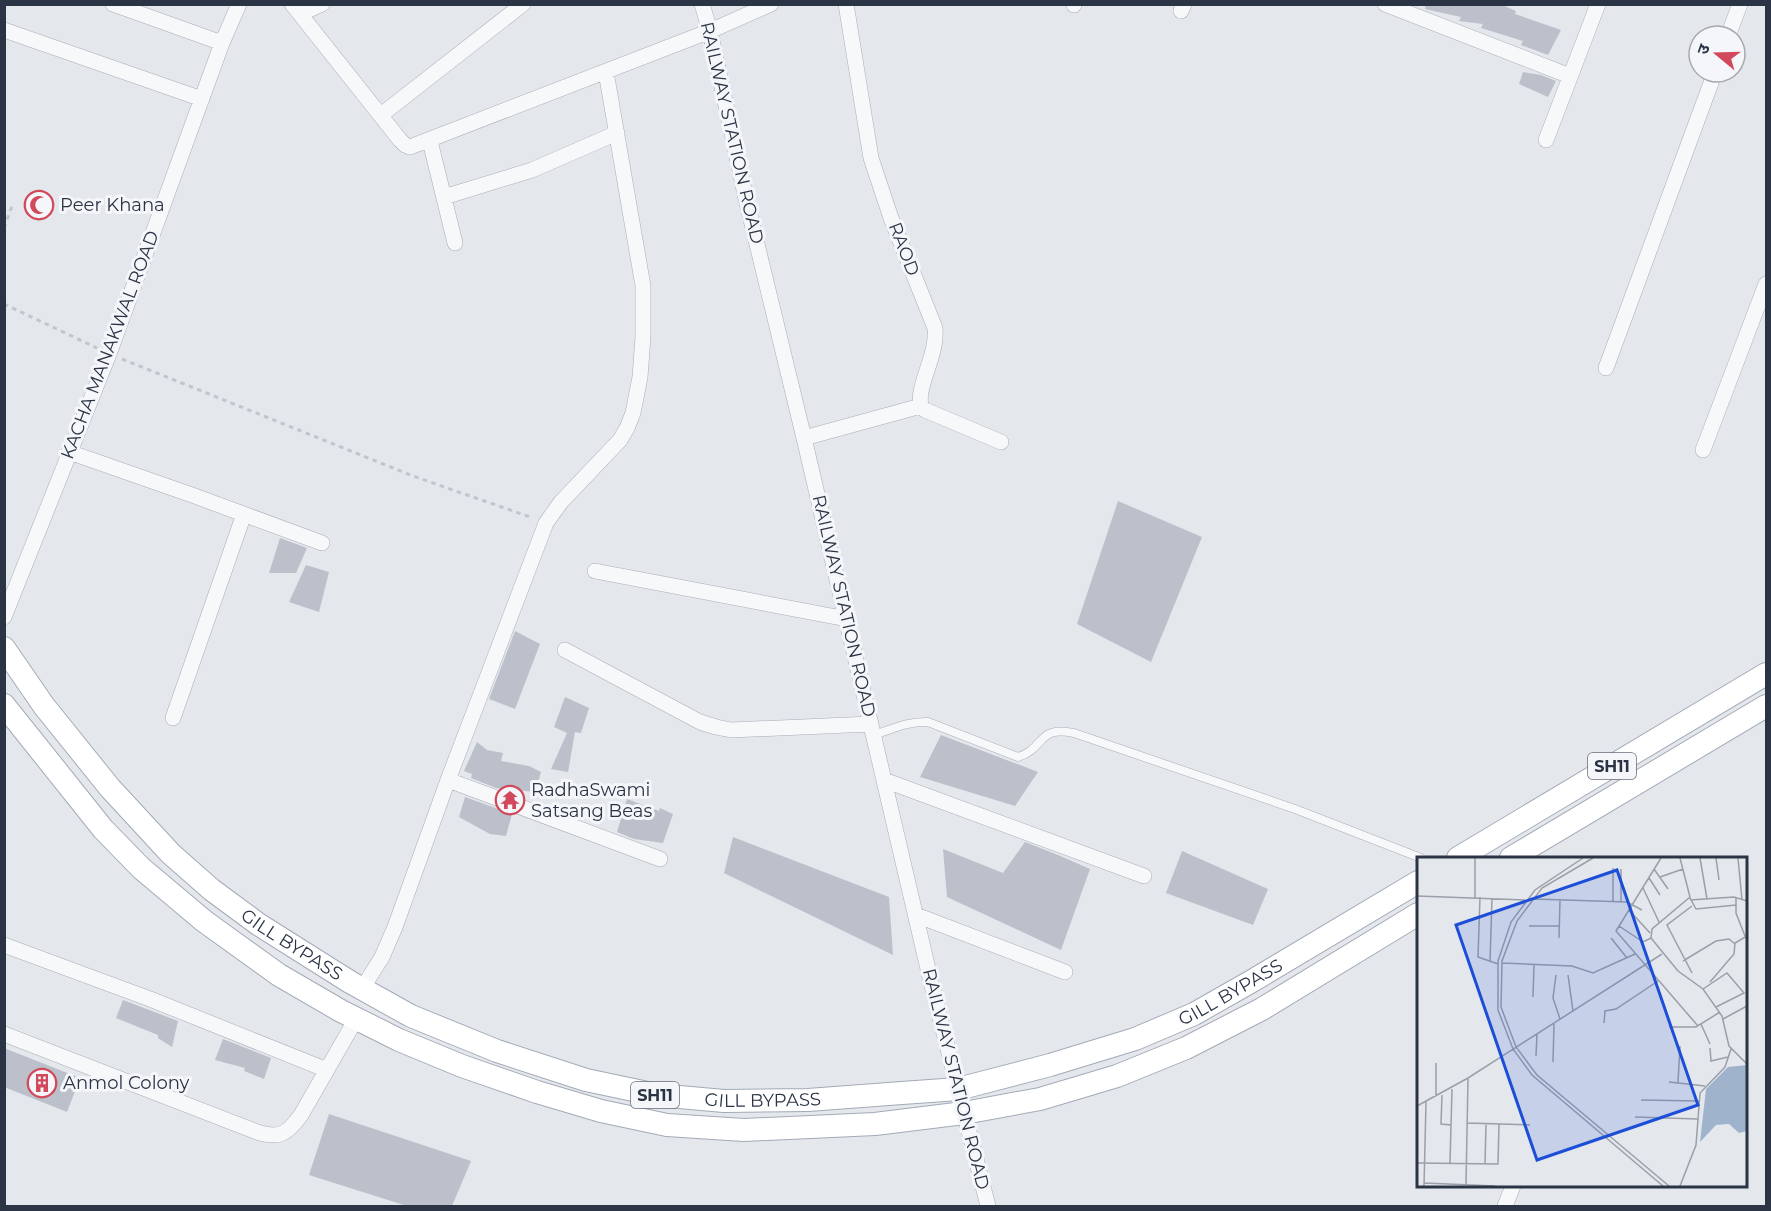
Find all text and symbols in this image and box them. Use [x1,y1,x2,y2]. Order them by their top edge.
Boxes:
street label: RAILWAY STATION ROAD [696,20,768,246]
north arrow [1687,24,1747,84]
text: उ [1693,41,1714,57]
mosque icon: Peer Khana [23,189,55,221]
place label: Peer Khana [60,194,165,216]
street label: RAOD [884,219,924,279]
street label: KACHA MANAKWAL ROAD [56,228,164,462]
street label: RAILWAY STATION ROAD [808,493,880,719]
road number: SH11 [1588,753,1636,779]
place label: RadhaSwami Satsang Beas [531,779,652,822]
temple icon: RadhaSwami Satsang Beas [494,784,526,816]
inset map [1417,857,1747,1187]
street label: GILL BYPASS [237,904,347,985]
street label: GILL BYPASS [1175,954,1287,1030]
street label: RAILWAY STATION ROAD [918,966,994,1192]
building icon: Anmol Colony [26,1067,58,1099]
place label: Anmol Colony [63,1072,190,1094]
road number: SH11 [631,1082,679,1108]
street label: GILL BYPASS [704,1088,822,1112]

